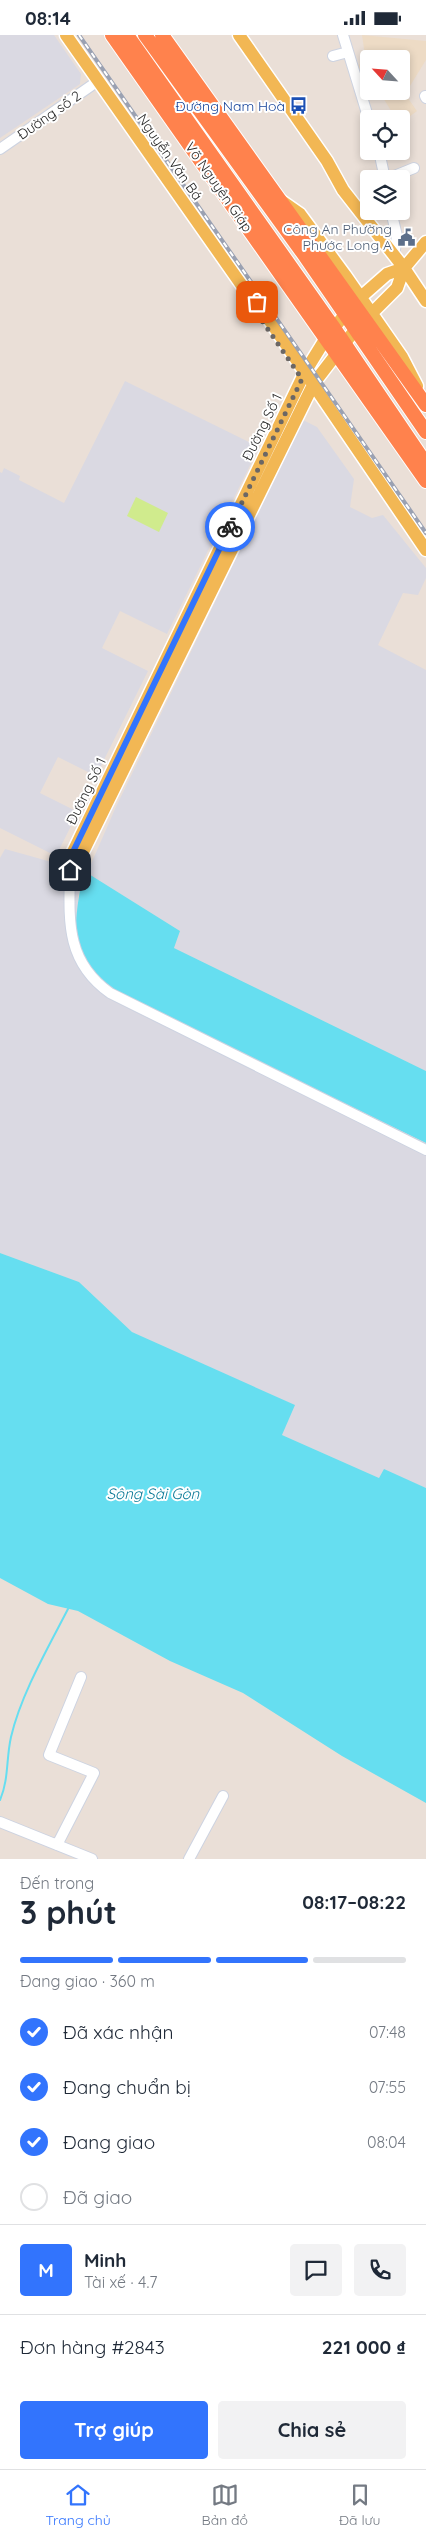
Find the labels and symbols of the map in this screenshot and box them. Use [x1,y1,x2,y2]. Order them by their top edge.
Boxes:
north arrow [360,50,410,100]
street label: Đường số 2 [14,86,85,144]
bus stop icon: Đường Nam Hoà [289,96,309,116]
place label: Đường Nam Hoà [176,97,285,115]
street label: Nguyễn Văn Bá [133,110,207,204]
street label: Võ Nguyên Giáp [181,139,257,235]
place label: Công An Phường Phước Long A [283,220,392,254]
public building icon: Công An Phường Phước Long A [396,227,416,247]
pin [236,281,278,323]
street label: Đường Số 1 [238,390,286,464]
courier [205,502,255,552]
street label: Đường Số 1 [62,754,110,828]
pin [49,849,91,891]
water label: Sông Sài Gòn [107,1484,200,1503]

